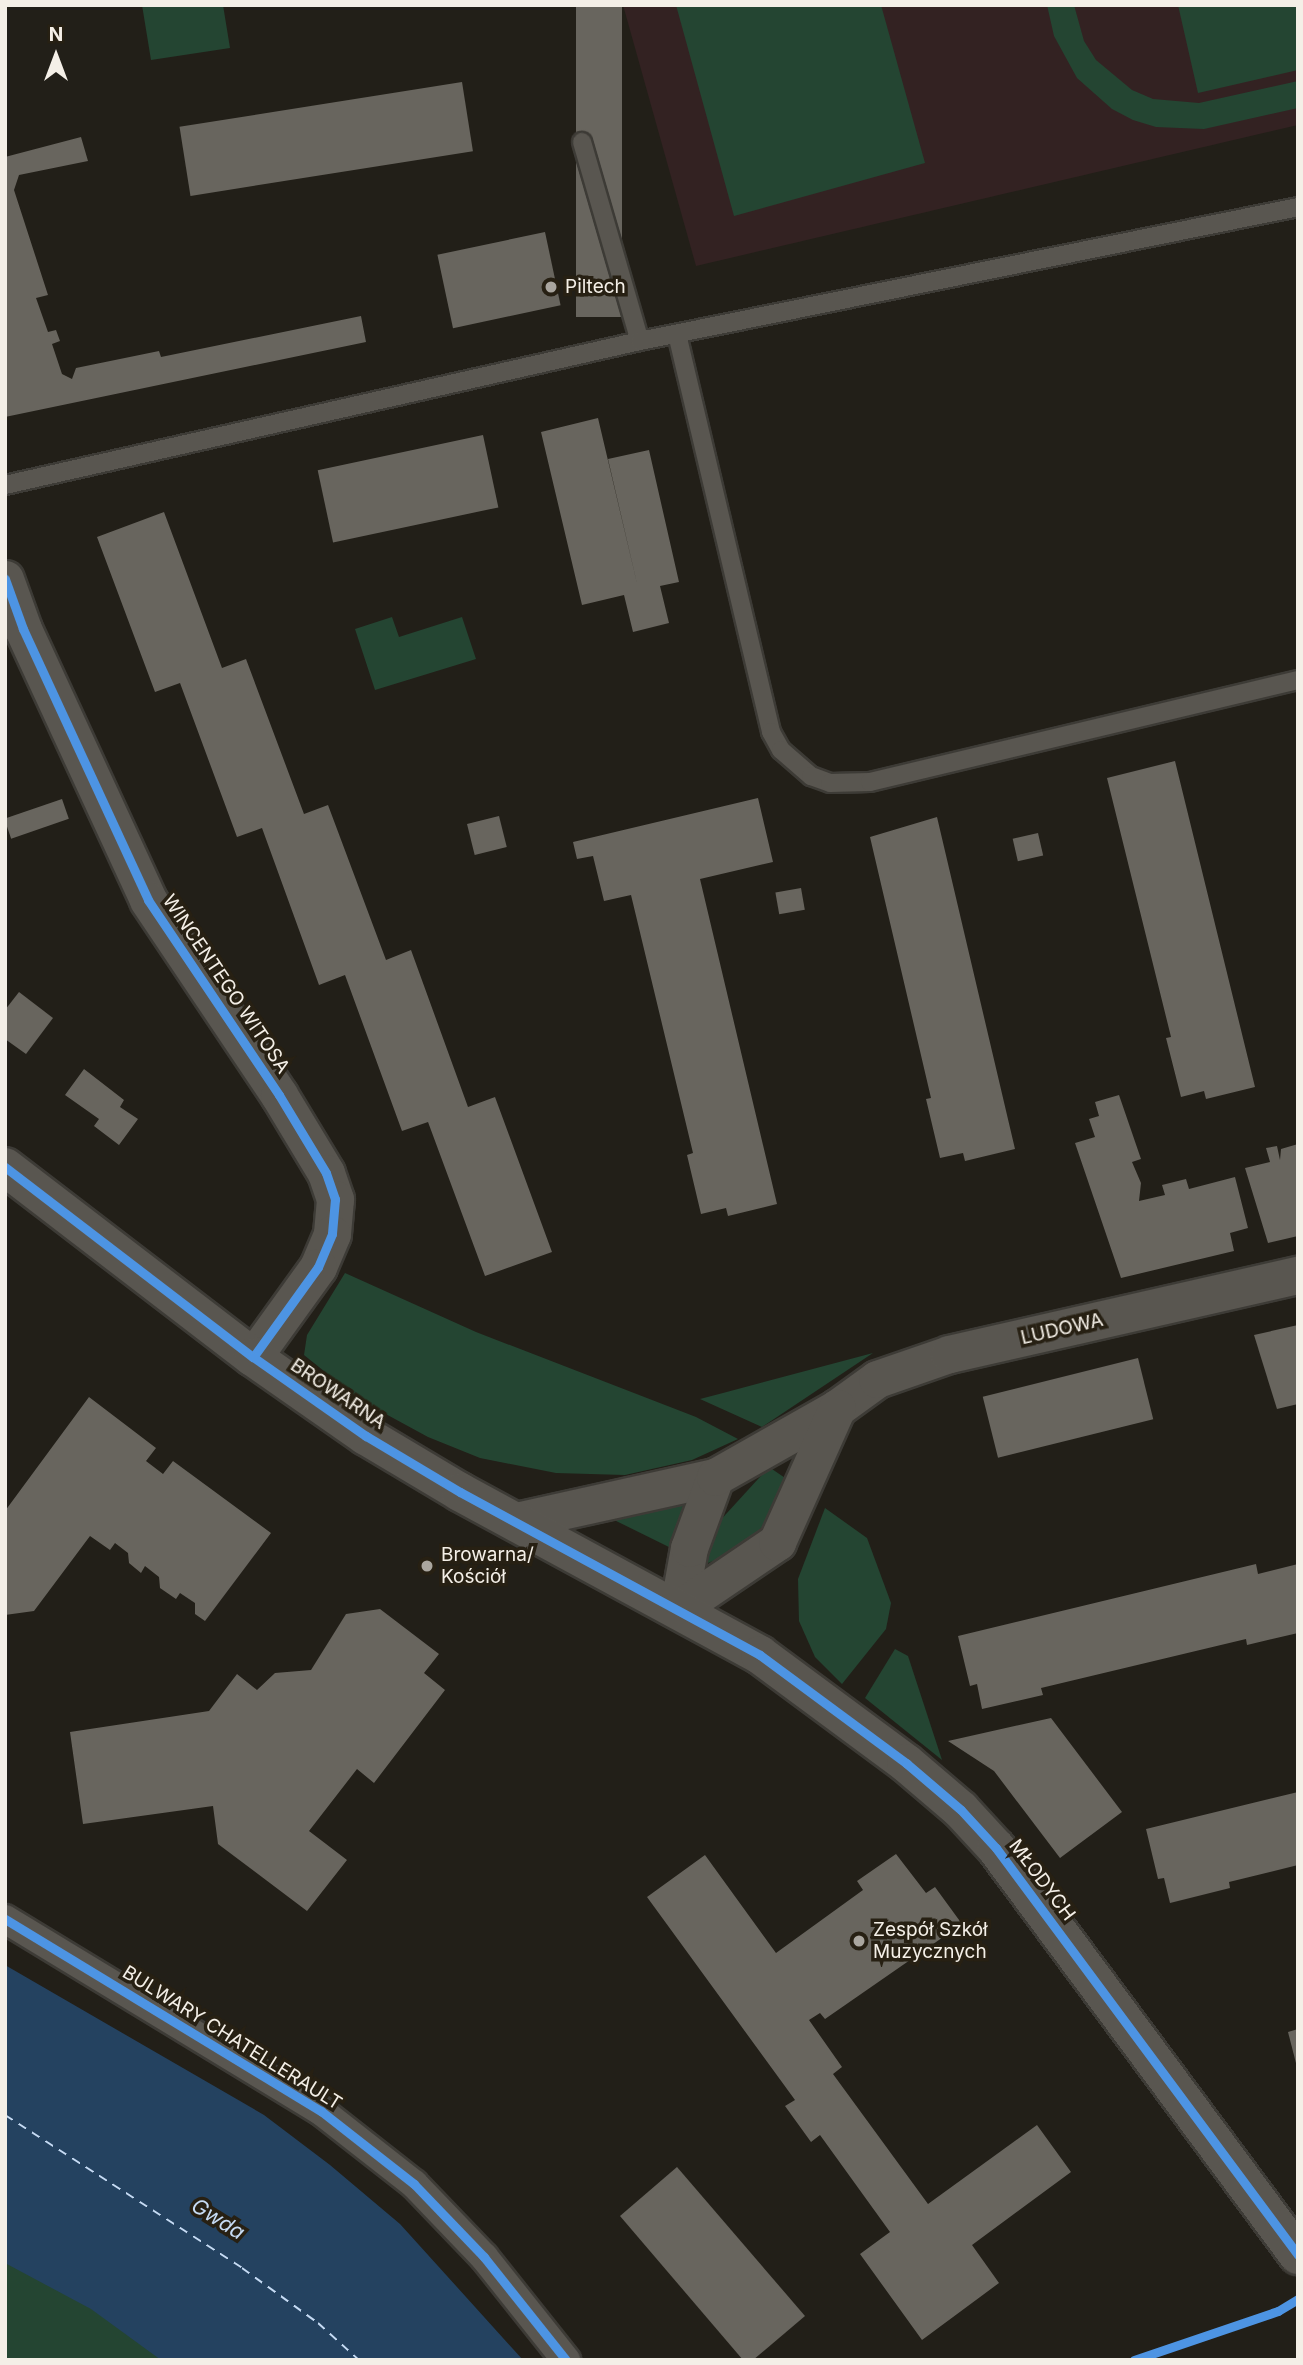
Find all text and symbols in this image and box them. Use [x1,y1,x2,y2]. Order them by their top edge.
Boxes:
north arrow [21,21,91,91]
text: N [49,23,63,46]
place label: Piltech [565,276,626,298]
marker: Piltech [543,279,559,295]
street label: WINCENTEGO WITOSA [158,890,294,1078]
street label: LUDOWA [1019,1308,1105,1350]
street label: BROWARNA [286,1354,390,1434]
place label: Browarna/ Kościół [441,1544,534,1588]
marker: Browarna/ Kościół [419,1558,435,1574]
street label: MŁODYCH [1004,1835,1080,1925]
place label: Zespół Szkół Muzycznych [873,1919,988,1963]
marker: Zespół Szkół Muzycznych [851,1933,867,1949]
street label: BULWARY CHATELLERAULT [118,1961,346,2115]
water label: Gwda [187,2193,249,2245]

